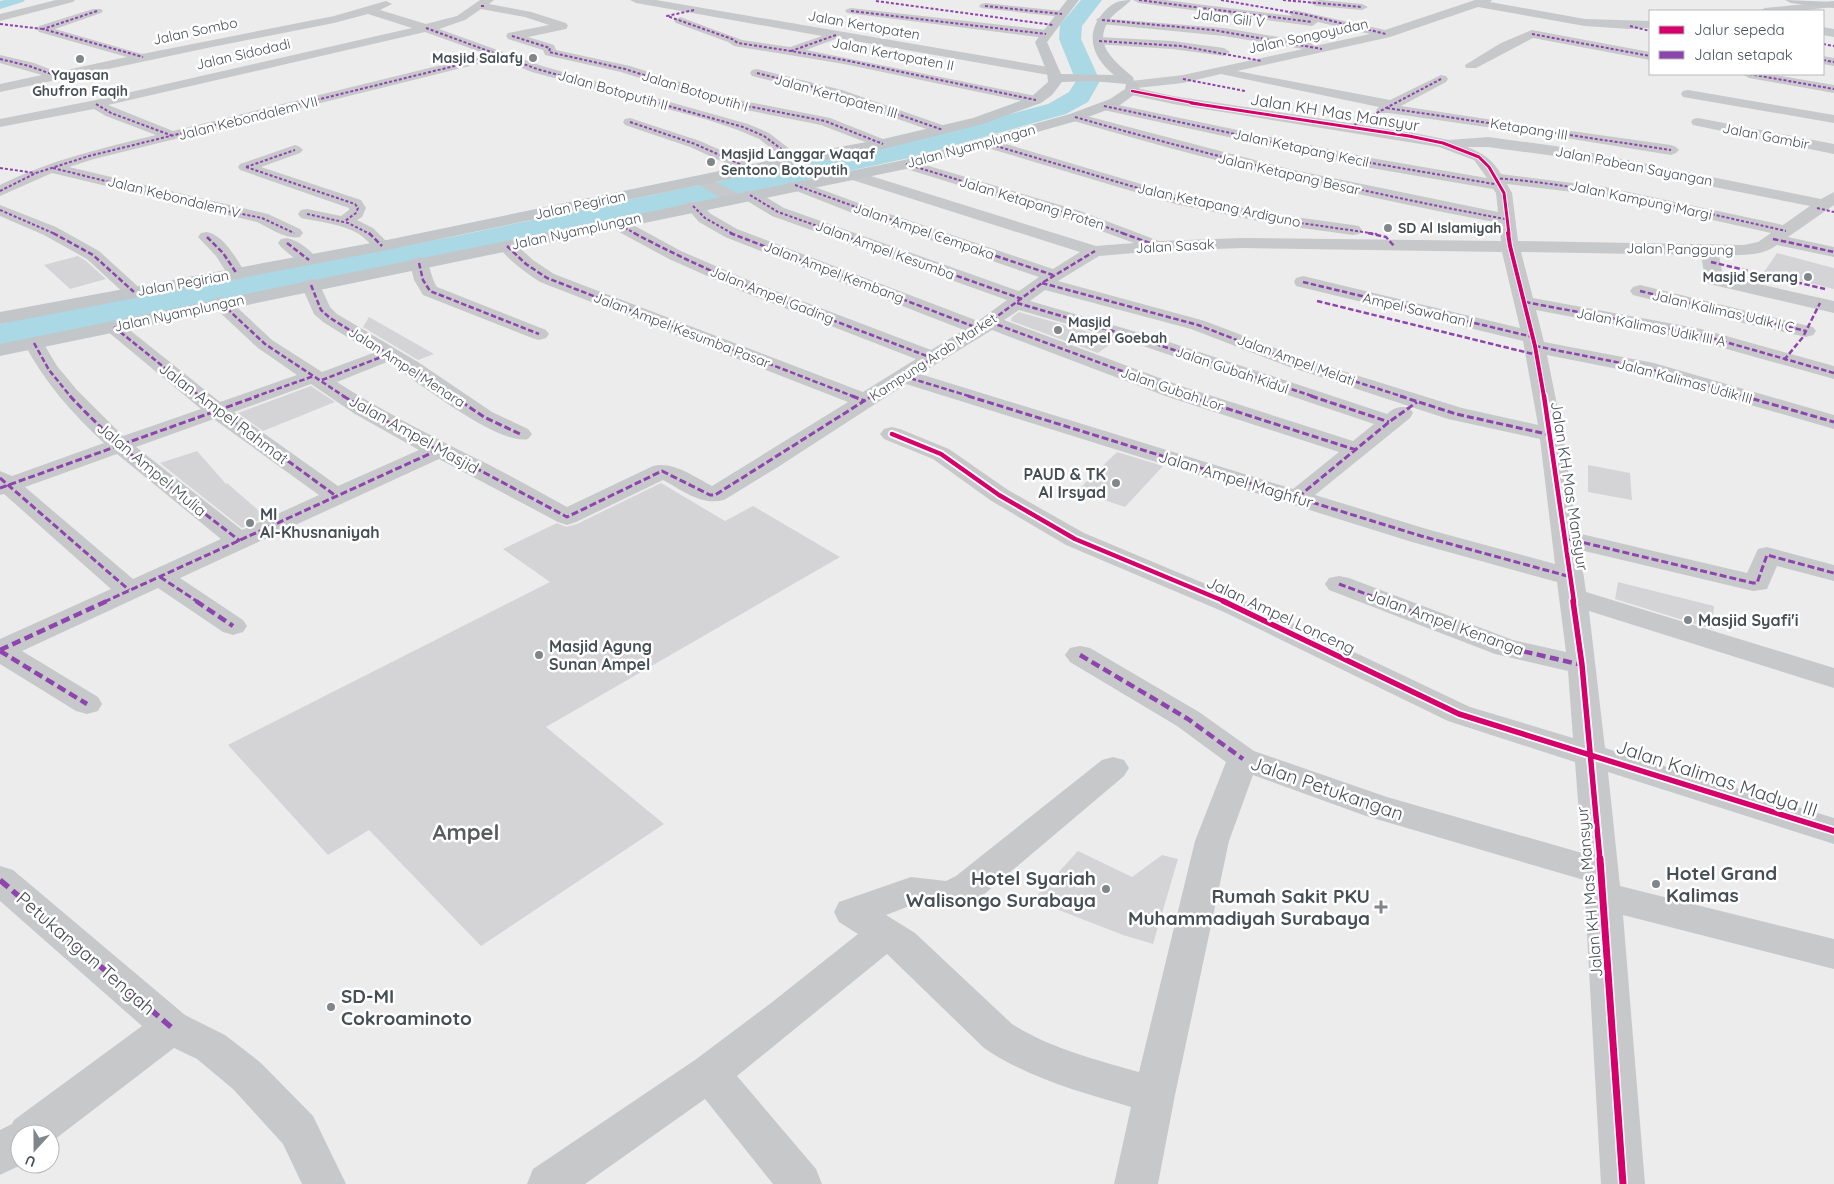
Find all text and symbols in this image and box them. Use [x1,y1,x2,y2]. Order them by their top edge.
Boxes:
street label: Jalan Gili V [1192,5,1266,31]
street label: Jalan Kertopaten [807,6,921,44]
legend [1649,10,1824,75]
street label: Jalan Sombo [151,13,239,49]
street label: Jalan Songoyudan [1246,14,1370,58]
text: Jalur sepeda [1694,20,1785,39]
street label: Jalan Kertopaten II [830,33,956,75]
street label: Jalan Sidodadi [194,34,292,74]
text: Jalan setapak [1694,45,1793,64]
place label: Masjid Salafy [432,49,523,67]
marker: Masjid Salafy [527,52,539,64]
marker: Yayasan Ghufron Faqih [74,53,86,65]
place label: Yayasan Ghufron Faqih [32,66,128,100]
street label: Jalan Botoputih II [556,66,670,114]
street label: Jalan Botoputih I [640,66,750,116]
street label: Jalan Kertopaten III [772,70,900,122]
street label: Jalan KH Mas Mansyur [1249,89,1421,135]
street label: Jalan Kebondalem VII [176,92,320,144]
street label: Ketapang III [1489,114,1569,144]
street label: Jalan Gambir [1721,119,1812,153]
street label: Jalan Nyamplungan [905,120,1037,172]
street label: Jalan Ketapang Kecil [1231,125,1371,171]
street label: Jalan Pabean Sayangan [1554,142,1714,190]
place label: Masjid Langgar Waqaf Sentono Botoputih [721,145,876,179]
street label: Jalan Ketapang Besar [1216,149,1363,199]
marker: Masjid Langgar Waqaf Sentono Botoputih [705,156,717,168]
street label: Jalan Kebondalem V [106,172,242,222]
street label: Jalan Ketapang Proten [957,172,1107,234]
street label: Jalan Kampung Margi [1568,176,1714,224]
street label: Jalan Ketapang Ardiguno [1136,179,1302,231]
street label: Jalan Pegirian [533,187,627,223]
street label: Jalan Ampel Cempaka [851,198,997,264]
street label: Jalan Nyamplungan [509,208,643,254]
street label: Jalan Ampel Kesumba [813,216,957,284]
place label: SD Al Islamiyah [1398,219,1502,237]
marker: SD Al Islamiyah [1382,222,1394,234]
street label: Jalan Sasak [1135,235,1215,257]
street label: Jalan Ampel Kembang [761,237,907,307]
street label: Jalan Panggung [1626,239,1734,259]
street label: Jalan Ampel Gading [707,262,837,328]
street label: Jalan Pegirian [136,266,230,300]
place label: Masjid Serang [1703,268,1798,286]
marker: Masjid Serang [1802,271,1814,283]
street label: Jalan Kalimas Udik I C [1650,286,1796,336]
street label: Jalan Ampel Kesumba Pasar [591,288,773,372]
street label: Ampel Sawahan I [1361,289,1475,331]
street label: Jalan Nyamplungan [112,290,246,336]
street label: Jalan Kalimas Udik III A [1575,304,1727,350]
street label: Kampung Arab Market [866,309,1000,405]
place label: Masjid Ampel Goebah [1068,313,1167,347]
street label: Jalan Ampel Menara [345,323,469,411]
marker: Masjid Ampel Goebah [1052,324,1064,336]
street label: Jalan Ampel Melati [1235,330,1357,390]
street label: Jalan Gubah Kidul [1173,342,1291,398]
street label: Jalan Kalimas Udik III [1615,354,1755,408]
street label: Jalan Ampel Rahmat [155,358,293,468]
street label: Jalan Gubah Lor [1118,363,1226,415]
street label: Jalan Ampel Masjid [346,390,482,478]
street label: Jalan KH Mas Mansyur [1547,400,1593,572]
street label: Jalan Ampel Mulia [93,417,211,521]
street label: Jalan Ampel Maghfur [1156,446,1316,512]
place label: PAUD & TK Al Irsyad [1023,464,1106,502]
marker: PAUD & TK Al Irsyad [1110,477,1122,489]
place label: MI Al-Khusnaniyah [260,504,380,542]
marker: MI Al-Khusnaniyah [244,517,256,529]
street label: Jalan Ampel Lonceng [1204,572,1358,658]
street label: Jalan Ampel Kenanga [1365,584,1527,660]
place label: Masjid Syafi'i [1698,610,1799,630]
marker: Masjid Syafi'i [1682,614,1694,626]
place label: Masjid Agung Sunan Ampel [549,636,652,674]
marker: Masjid Agung Sunan Ampel [533,649,545,661]
street label: Jalan Kalimas Madya III [1613,734,1821,822]
street label: Jalan Petukangan [1247,751,1407,825]
street label: Jalan KH Mas Mansyur [1572,806,1606,978]
district label: Ampel [432,818,500,846]
place label: Hotel Grand Kalimas [1666,861,1777,907]
place label: Hotel Syariah Walisongo Surabaya [906,866,1096,912]
marker: Hotel Grand Kalimas [1650,878,1662,890]
marker: Hotel Syariah Walisongo Surabaya [1100,883,1112,895]
place label: Rumah Sakit PKU Muhammadiyah Surabaya [1128,884,1370,930]
street label: Petukangan Tengah [12,886,160,1020]
marker: Rumah Sakit PKU Muhammadiyah Surabaya [1374,900,1388,914]
place label: SD-MI Cokroaminoto [341,984,472,1030]
marker: SD-MI Cokroaminoto [325,1001,337,1013]
north arrow [10,1124,60,1174]
text: U [23,1151,38,1171]

